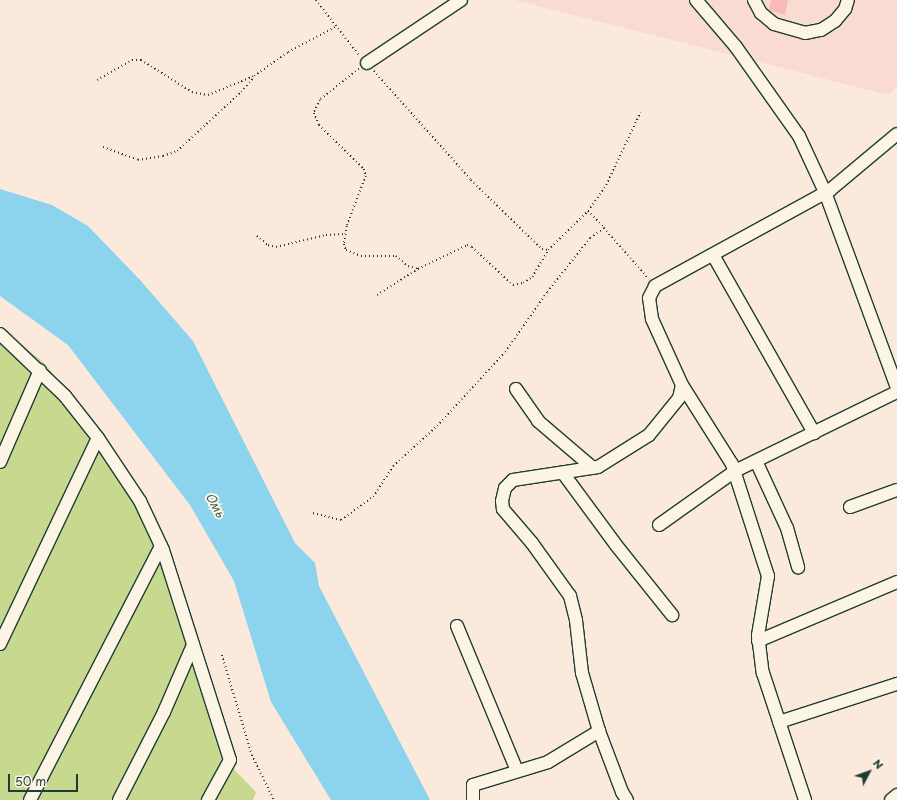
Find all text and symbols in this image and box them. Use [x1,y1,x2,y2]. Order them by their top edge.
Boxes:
water label: Омь [202,490,228,520]
north arrow [849,752,889,792]
text: N [869,755,888,773]
scale bar [10,766,80,792]
text: 50 m [15,772,46,790]

